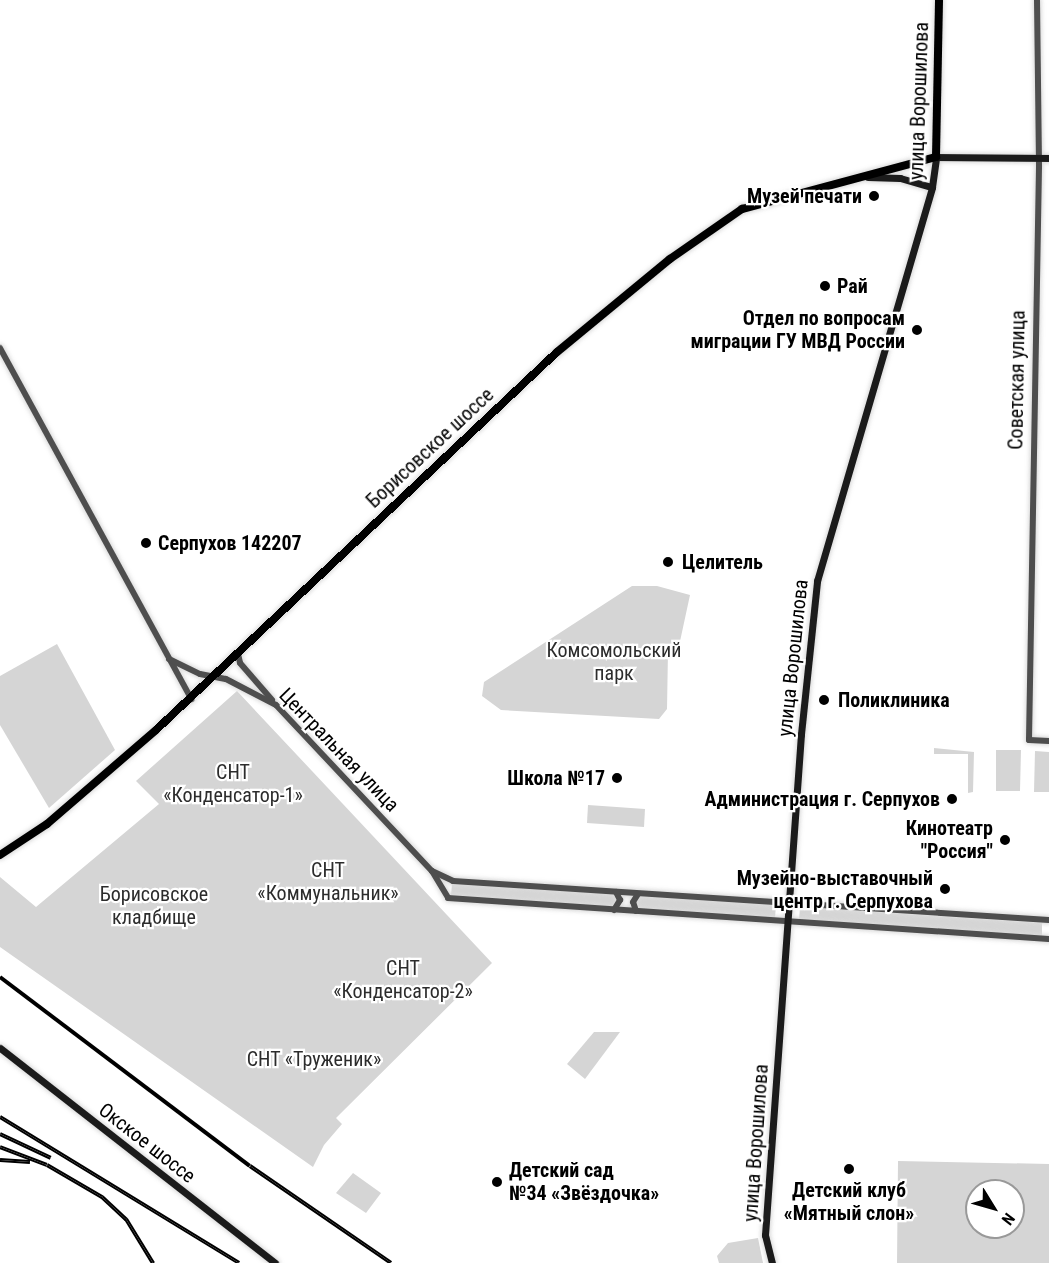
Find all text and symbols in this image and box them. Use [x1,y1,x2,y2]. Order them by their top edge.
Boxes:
street label: улица Ворошилова [904,22,934,180]
place label: Музей печати [747,184,862,208]
marker: Музей печати [867,189,881,203]
place label: Рай [837,274,868,298]
marker: Рай [818,279,832,293]
place label: Отдел по вопросам миграции ГУ МВД России [690,306,905,353]
street label: Советская улица [1004,310,1030,450]
marker: Отдел по вопросам миграции ГУ МВД России [910,323,924,337]
street label: Борисовское шоссе [361,383,499,513]
place label: Серпухов 142207 [158,531,302,555]
marker: Серпухов 142207 [139,536,153,550]
place label: Целитель [682,550,763,574]
marker: Целитель [659,553,677,571]
street label: улица Ворошилова [773,578,813,738]
park label: Комсомольский парк [547,639,681,686]
street label: Центральная улица [274,683,404,817]
place label: Поликлиника [838,688,950,712]
marker: Поликлиника [815,691,833,709]
park label: СНТ «Конденсатор-1» [163,761,303,808]
place label: Школа №17 [507,766,605,790]
marker: Школа №17 [610,771,624,785]
place label: Администрация г. Серпухов [705,787,940,811]
marker: Администрация г. Серпухов [945,792,959,806]
place label: Кинотеатр "Россия" [906,816,993,863]
marker: Кинотеатр "Россия" [998,833,1012,847]
park label: СНТ «Коммунальник» [257,859,399,906]
place label: Музейно-выставочный центр г. Серпухова [737,866,933,913]
marker: Музейно-выставочный центр г. Серпухова [938,882,952,896]
park label: Борисовское кладбище [100,883,208,930]
park label: СНТ «Конденсатор-2» [333,957,473,1004]
park label: СНТ «Труженик» [246,1047,382,1071]
street label: улица Ворошилова [739,1063,773,1223]
street label: Окское шоссе [94,1098,200,1188]
place label: Детский сад №34 «Звёздочка» [509,1158,659,1205]
marker: Детский клуб «Мятный слон» [842,1162,856,1176]
marker: Детский сад №34 «Звёздочка» [490,1175,504,1189]
place label: Детский клуб «Мятный слон» [784,1178,914,1225]
north arrow [965,1179,1025,1239]
text: N [998,1209,1019,1229]

